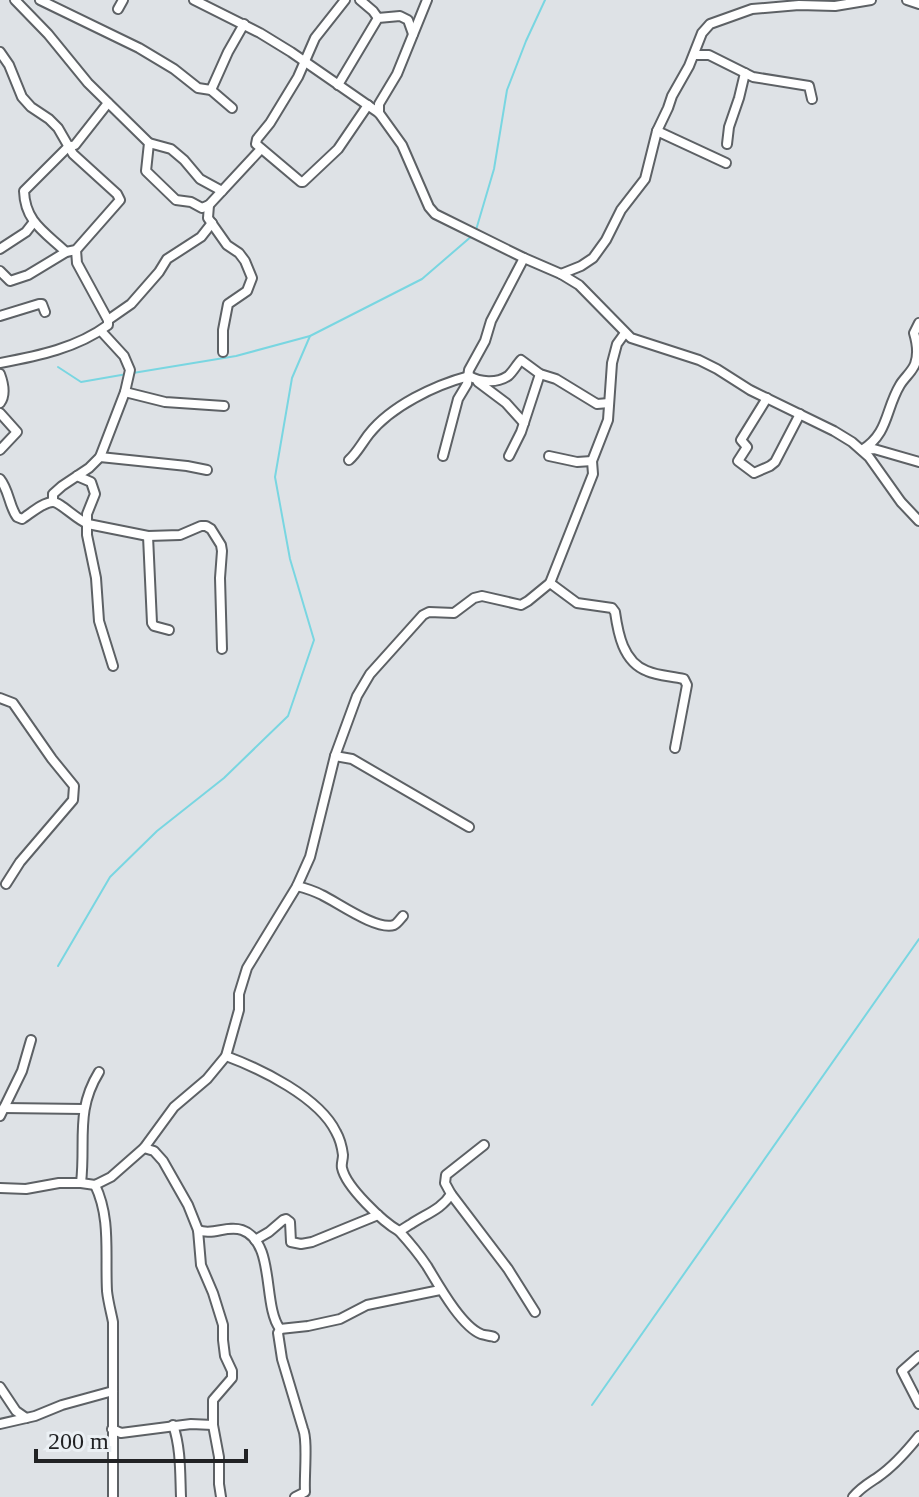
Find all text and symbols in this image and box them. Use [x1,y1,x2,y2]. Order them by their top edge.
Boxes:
scale bar [36,1413,246,1463]
text: 200 m [48,1428,109,1454]

